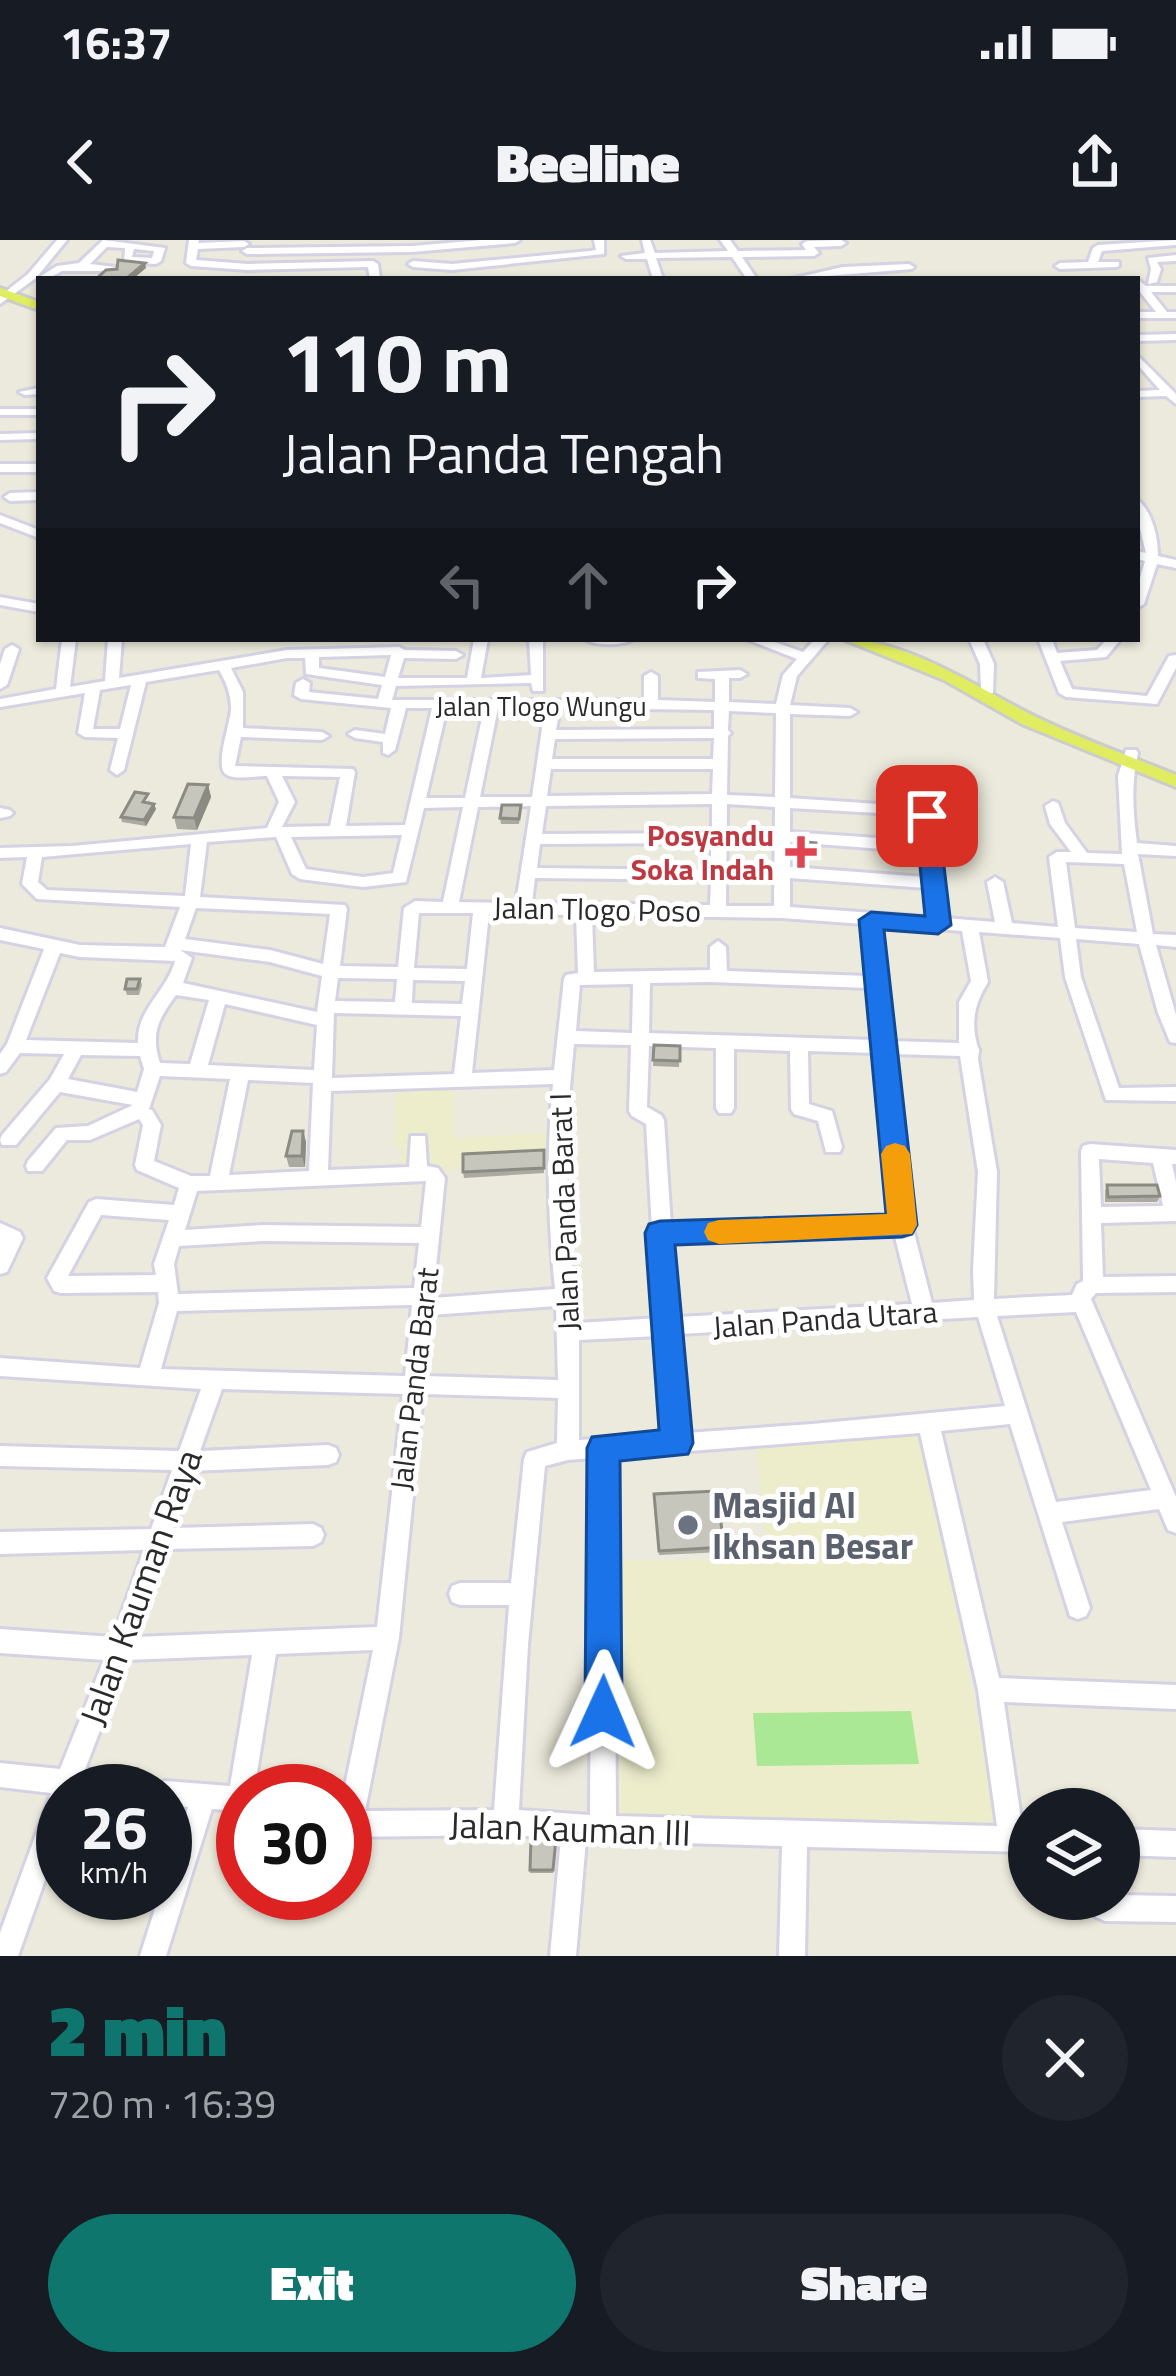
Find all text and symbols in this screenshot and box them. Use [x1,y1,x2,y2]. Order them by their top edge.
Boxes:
text: 16:37 [60,8,172,76]
text: Beeline [496,121,680,203]
icon: back [48,129,114,195]
icon: share [1062,129,1128,195]
text: 110 m [282,297,512,425]
icon: right [84,324,240,480]
text: Jalan Panda Tengah [282,412,724,494]
icon: left [429,552,495,618]
icon: ahead [555,552,621,618]
icon: right [681,552,747,618]
street label: Jalan Tlogo Wungu [436,685,646,726]
pin [876,765,978,867]
icon: arrive [894,783,960,849]
place label: Posyandu Soka Indah [631,812,774,892]
marker: Posyandu Soka Indah [785,836,817,868]
street label: Jalan Tlogo Poso [493,884,701,934]
street label: Jalan Panda Barat I [537,1092,591,1332]
street label: Jalan Panda Barat [378,1265,451,1493]
street label: Jalan Panda Utara [711,1288,939,1350]
street label: Jalan Kauman Raya [65,1441,215,1733]
place label: Masjid Al Ikhsan Besar [712,1477,913,1573]
marker: Masjid Al Ikhsan Besar [675,1512,701,1538]
position arrow [540,1649,666,1775]
speed limit sign: 30 [216,1764,372,1920]
text: 26 [80,1781,148,1872]
map controls [1008,1788,1140,1920]
button: layers [1008,1788,1140,1920]
street label: Jalan Kauman III [448,1796,692,1860]
text: km/h [80,1849,148,1895]
text: 2 min [48,1974,227,2084]
button: close [1002,1995,1128,2121]
text: 720 m · 16:39 [48,2074,276,2133]
button: Exit [48,2214,576,2352]
button: Share [600,2214,1128,2352]

